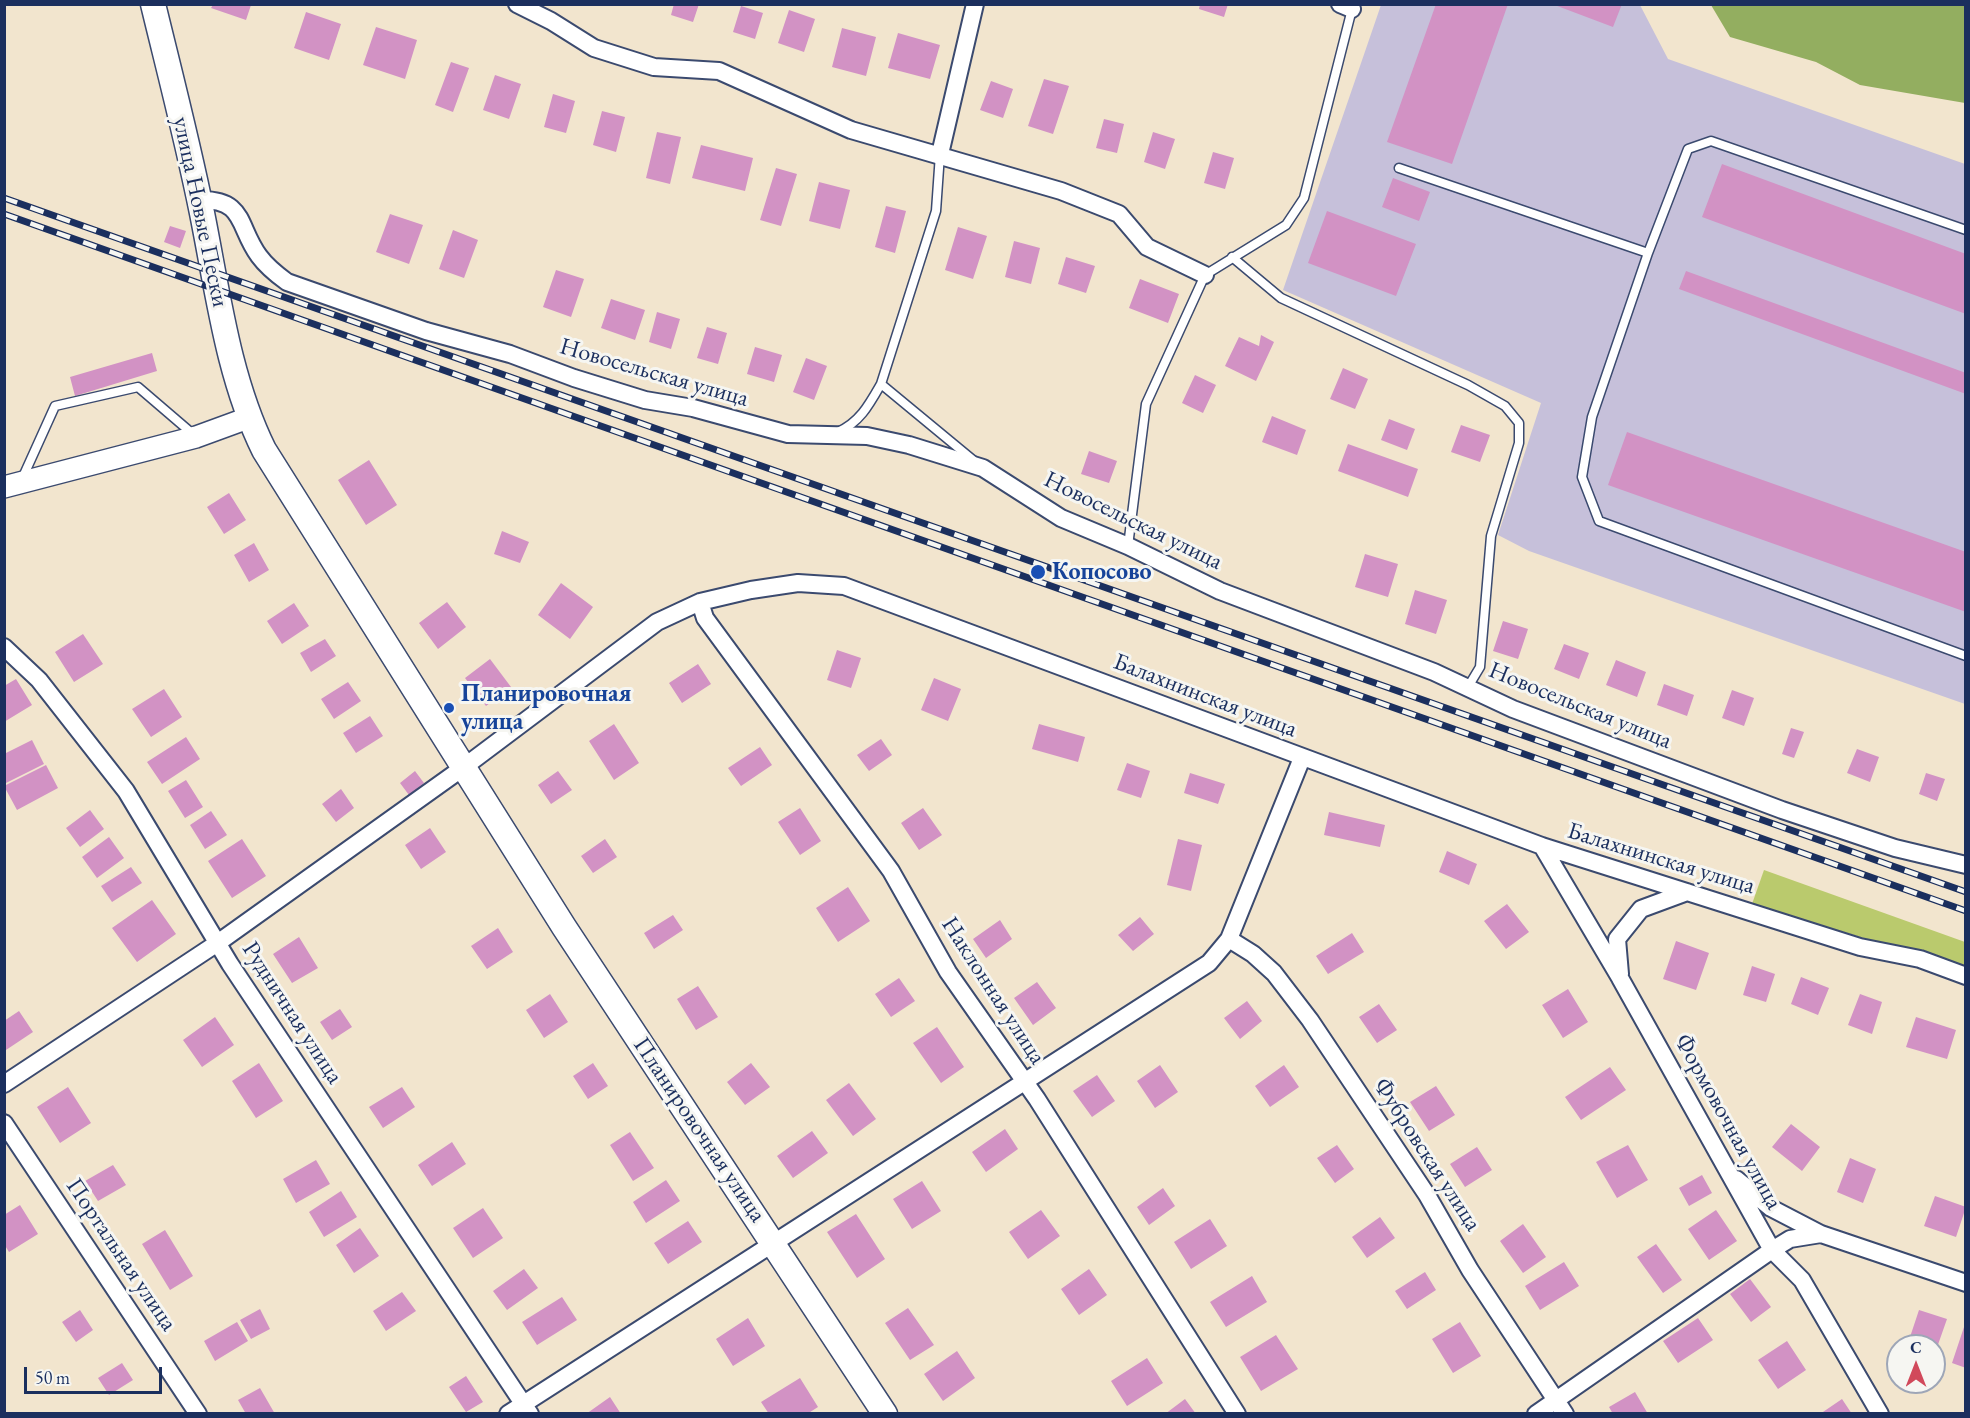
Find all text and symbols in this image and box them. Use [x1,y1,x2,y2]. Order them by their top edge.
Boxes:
street label: улица Новые Пески [166,114,234,310]
street label: Новосельская улица [556,332,752,414]
street label: Новосельская улица [1039,465,1227,577]
place label: Копосово [1052,558,1152,586]
marker: Копосово [1029,563,1047,581]
street label: Балахнинская улица [1109,648,1301,744]
street label: Новосельская улица [1484,656,1676,756]
place label: Планировочная улица [461,680,631,736]
marker: Планировочная улица [442,701,456,715]
street label: Балахнинская улица [1564,817,1758,901]
street label: Наклонная улица [935,912,1051,1070]
street label: Рудничная улица [235,937,349,1089]
street label: Формовочная улица [1668,1029,1788,1215]
street label: Планировочная улица [626,1032,772,1228]
street label: Фубровская улица [1367,1073,1487,1237]
street label: Портальная улица [59,1173,183,1337]
north arrow [1886,1334,1946,1394]
text: С [1910,1337,1922,1358]
scale bar [27,1355,165,1393]
text: 50 m [35,1366,70,1389]

